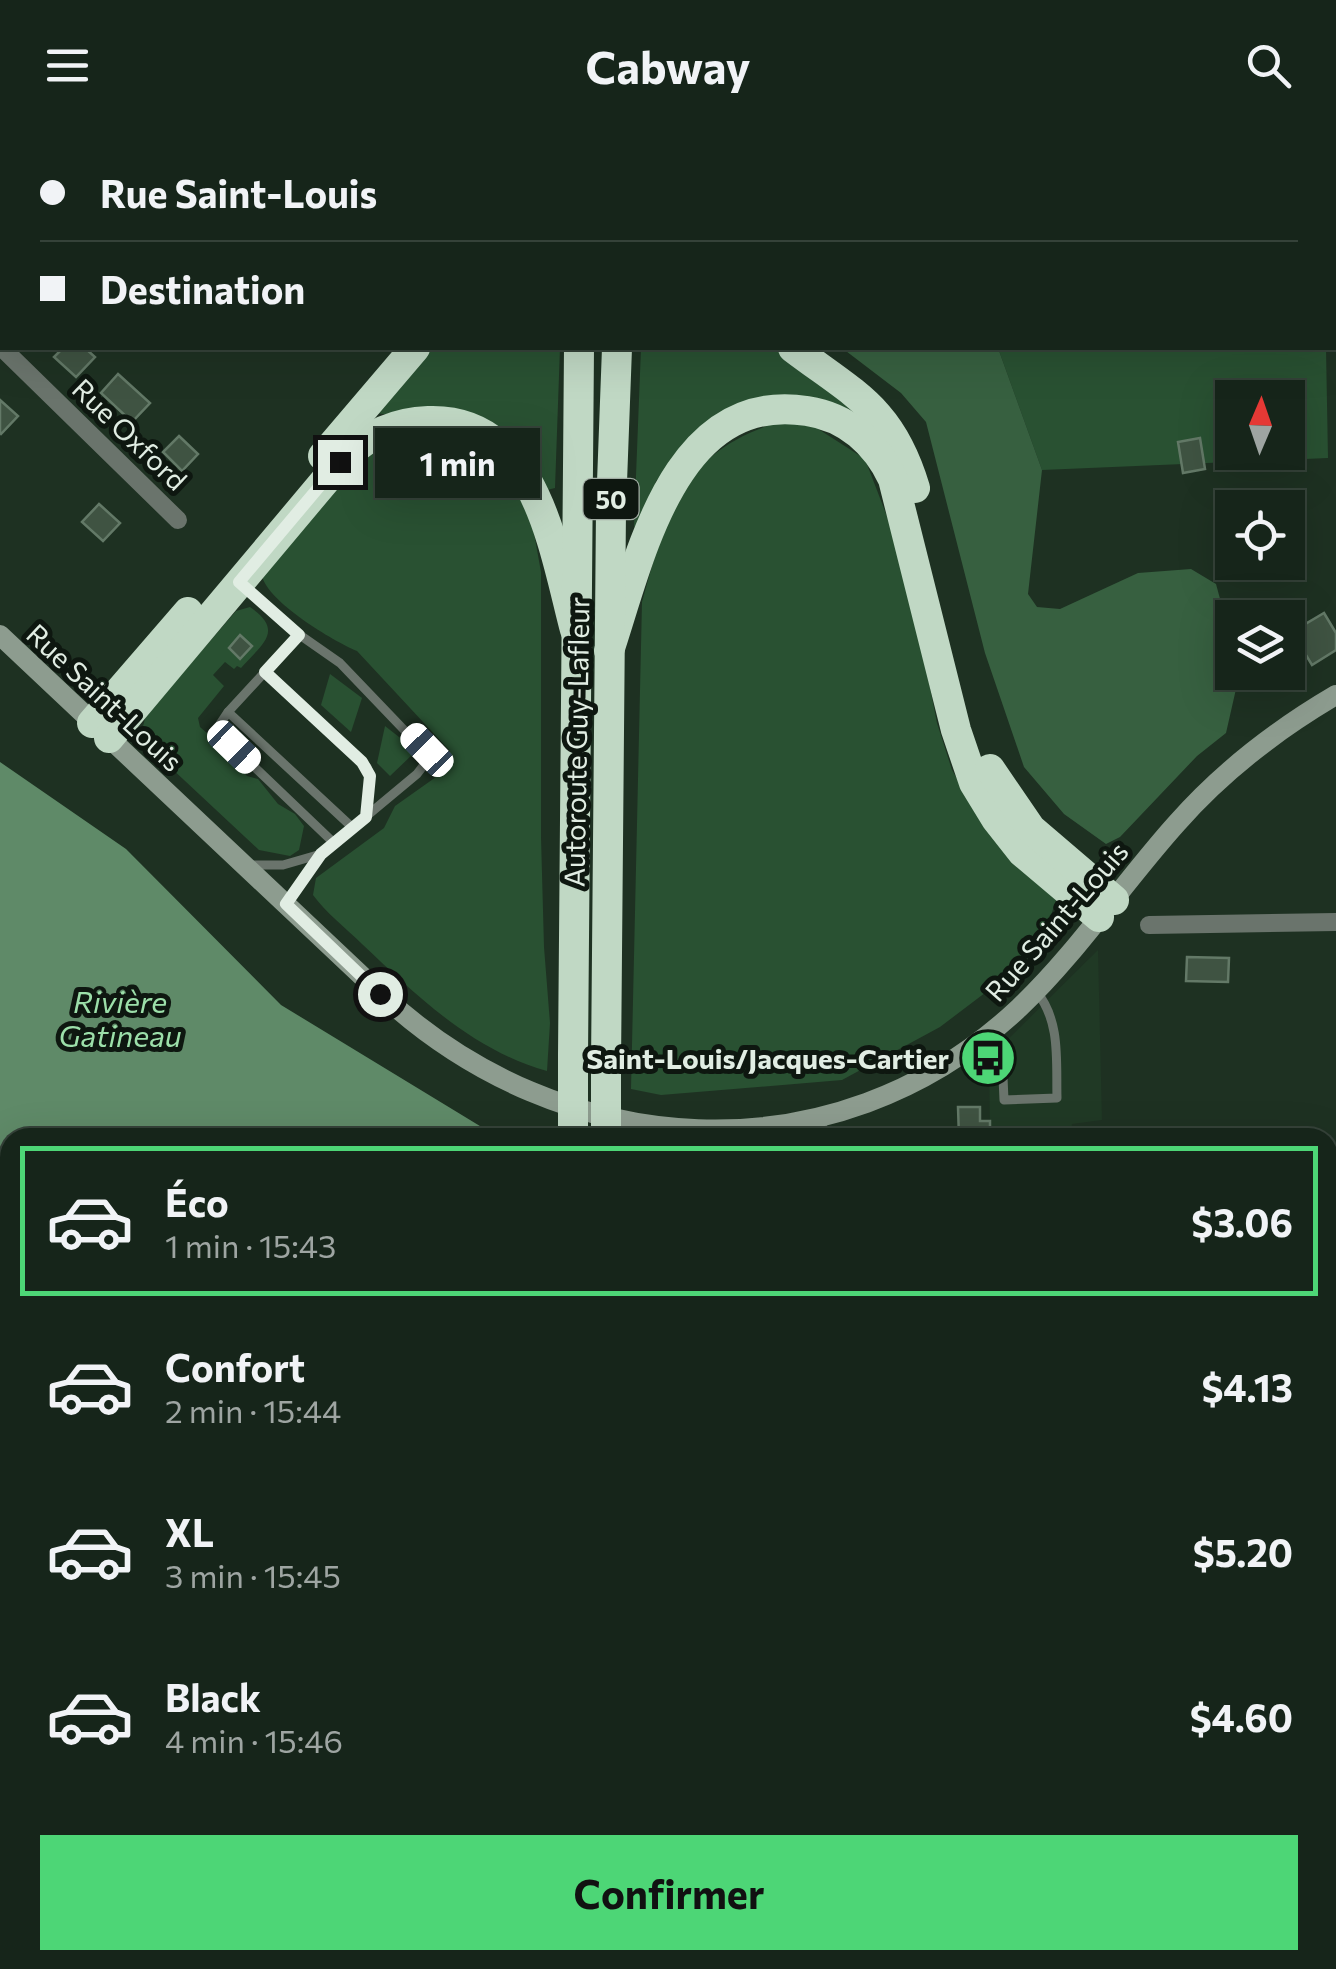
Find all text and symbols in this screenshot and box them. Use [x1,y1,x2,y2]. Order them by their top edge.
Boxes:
icon: menu [40,38,95,93]
text: Cabway [585,38,751,93]
icon: search [1241,38,1296,93]
text: Rue Saint-Louis [100,169,377,216]
text: Destination [100,265,305,312]
street label: Rue Oxford [66,371,194,497]
north arrow [1215,380,1305,470]
map controls [1215,380,1305,690]
callout: 1 min [375,427,540,497]
route end [318,440,363,485]
text: 1 min [420,443,495,483]
road number: 50 [584,479,638,519]
button: locate [1215,490,1305,580]
street label: Autoroute Guy-Lafleur [556,597,596,887]
button: layers [1215,600,1305,690]
street label: Rue Saint-Louis [20,616,190,778]
car [202,715,266,779]
car [395,718,459,782]
street label: Rue Saint-Louis [977,834,1135,1008]
route start [358,972,403,1017]
water label: Rivière Gatineau [58,982,182,1053]
bus stop icon: Saint-Louis/Jacques-Cartier [958,1028,1018,1088]
place label: Saint-Louis/Jacques-Cartier [586,1041,949,1075]
icon: car [45,1176,135,1266]
text: Éco [165,1178,229,1225]
text: $3.06 [1191,1198,1293,1245]
text: 1 min · 15:43 [165,1225,336,1265]
icon: car [45,1341,135,1431]
text: Confort [165,1343,305,1390]
text: $4.13 [1201,1363,1293,1410]
text: 2 min · 15:44 [165,1390,341,1430]
icon: car [45,1506,135,1596]
text: XL [165,1508,214,1555]
text: $5.20 [1193,1528,1293,1575]
text: 3 min · 15:45 [165,1555,341,1595]
icon: car [45,1671,135,1761]
text: Black [165,1673,261,1720]
text: $4.60 [1190,1693,1293,1740]
text: 4 min · 15:46 [165,1720,343,1760]
button: Confirmer [40,1835,1298,1950]

